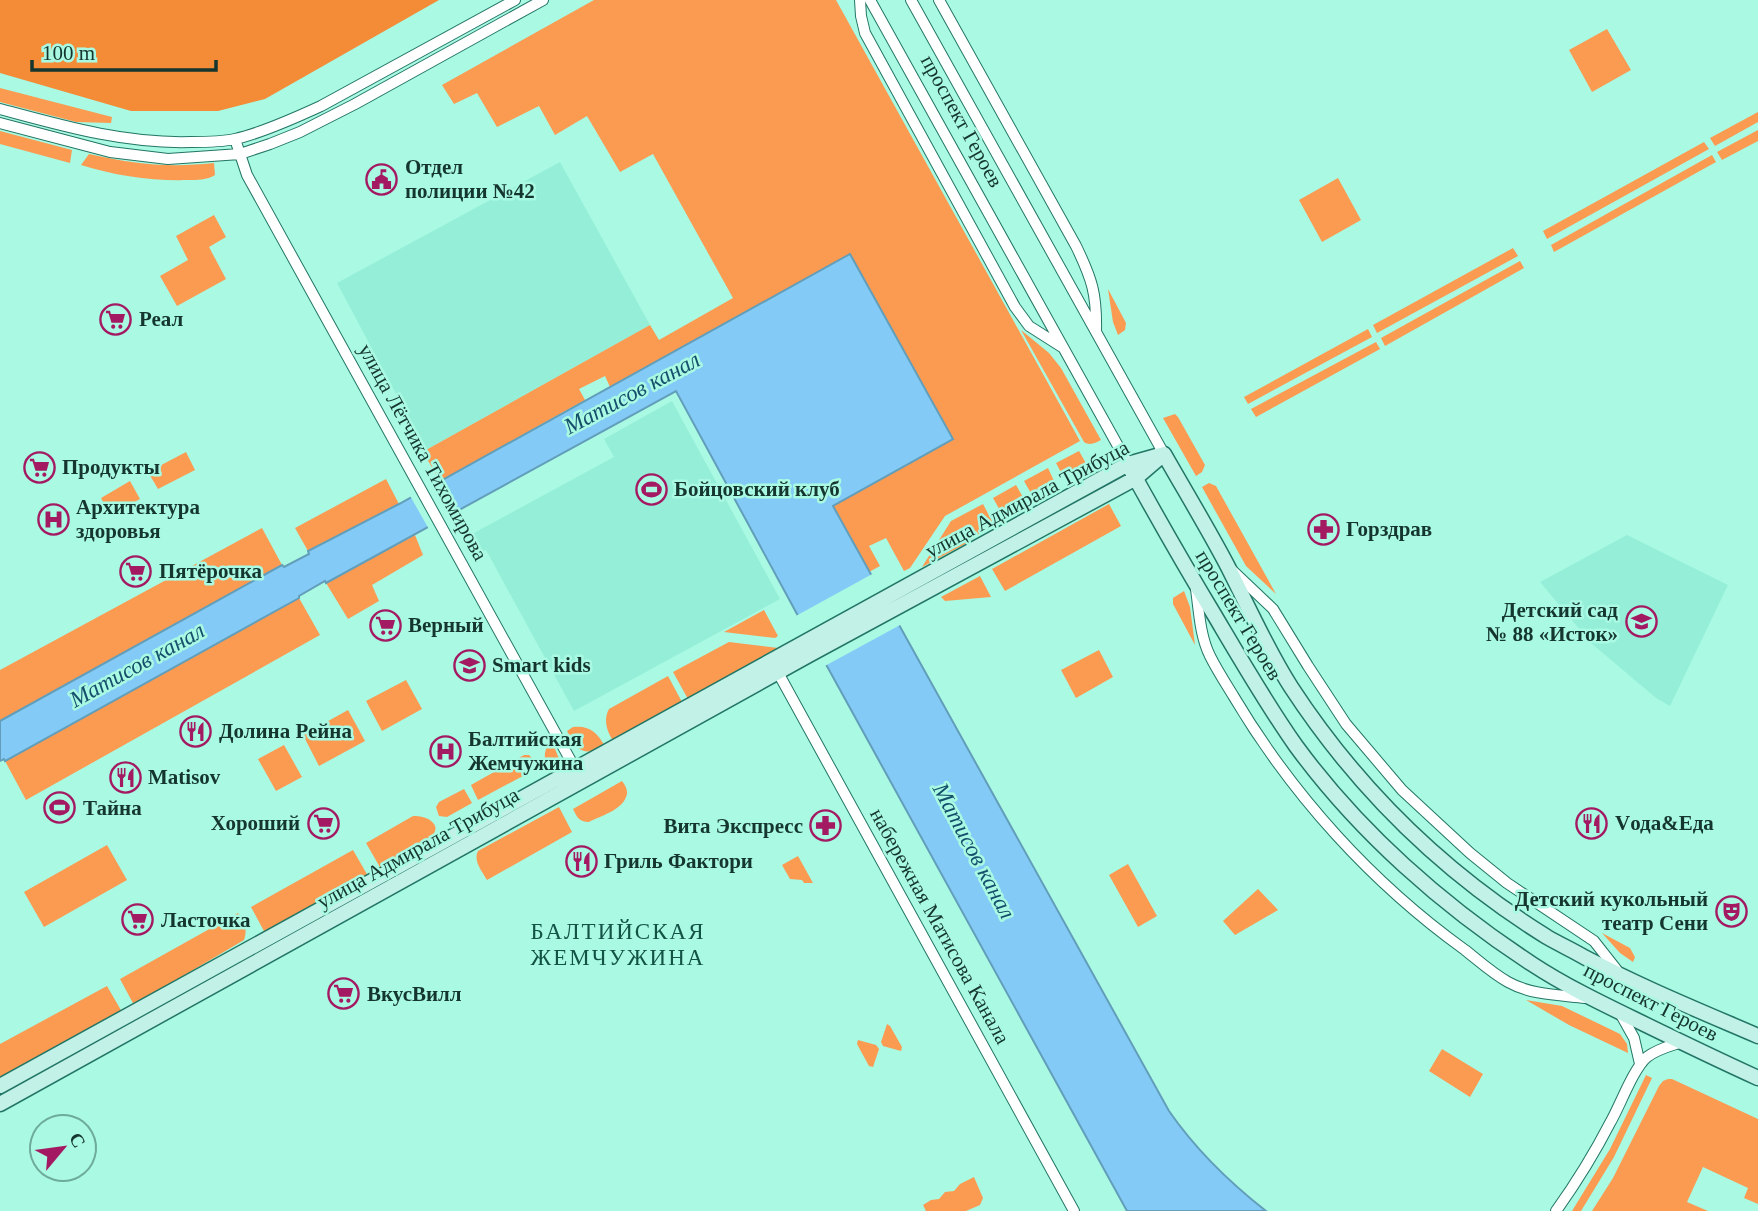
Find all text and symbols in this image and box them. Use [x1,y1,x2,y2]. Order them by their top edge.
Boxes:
scale bar [32,28,215,72]
text: 100 m [42,41,95,65]
street label: проспект Героев [916,51,1008,191]
place label: Отдел полиции №42 [405,155,535,203]
public building icon: Отдел полиции №42 [365,162,399,196]
supermarket icon: Реал [99,302,133,336]
place label: Реал [139,307,184,331]
street label: улица Лётчика Тихомирова [353,340,493,565]
water label: Матисов канал [559,347,704,440]
street label: улица Адмирала Трибуца [921,435,1134,563]
supermarket icon: Продукты [22,450,56,484]
place label: Продукты [62,455,160,479]
sports icon: Бойцовский клуб [634,472,668,506]
place label: Бойцовский клуб [674,477,840,501]
place label: Архитектура здоровья [76,495,200,543]
hospital icon: Архитектура здоровья [36,502,70,536]
pharmacy icon: Горздрав [1306,512,1340,546]
place label: Горздрав [1346,517,1432,541]
street label: проспект Героев [1191,546,1287,684]
supermarket icon: Пятёрочка [119,554,153,588]
place label: Пятёрочка [159,559,263,583]
place label: Детский сад № 88 «Исток» [1486,598,1618,646]
school or university icon: Детский сад № 88 «Исток» [1624,605,1658,639]
supermarket icon: Верный [368,608,402,642]
place label: Верный [408,613,484,637]
water label: Матисов канал [64,618,209,713]
school or university icon: Smart kids [452,648,486,682]
place label: Smart kids [492,653,591,677]
restaurant icon: Долина Рейна [179,714,213,748]
place label: Долина Рейна [219,719,352,743]
place label: Балтийская Жемчужина [468,727,584,775]
hospital icon: Балтийская Жемчужина [428,734,462,768]
restaurant icon: Matisov [108,760,142,794]
place label: Matisov [148,765,221,789]
water label: Матисов канал [927,778,1020,923]
street label: улица Адмирала Трибуца [313,782,524,914]
sports icon: Тайна [43,791,77,825]
place label: Тайна [83,796,142,820]
street label: набережная Матисова Канала [865,804,1015,1049]
supermarket icon: Хороший [306,806,340,840]
restaurant icon: Vода&Еда [1575,806,1609,840]
pharmacy icon: Вита Экспресс [809,809,843,843]
place label: Хороший [211,811,300,835]
place label: Vода&Еда [1615,811,1714,835]
place label: Вита Экспресс [663,814,803,838]
restaurant icon: Гриль Фактори [564,844,598,878]
place label: Гриль Фактори [604,849,753,873]
place label: Детский кукольный театр Сени [1515,887,1708,935]
theatre icon: Детский кукольный театр Сени [1714,894,1748,928]
supermarket icon: Ласточка [121,903,155,937]
place label: Ласточка [161,908,251,932]
district label: БАЛТИЙСКАЯ ЖЕМЧУЖИНА [530,919,706,970]
street label: проспект Героев [1580,958,1722,1046]
supermarket icon: ВкусВилл [327,977,361,1011]
place label: ВкусВилл [367,982,462,1006]
north arrow [28,1113,98,1183]
text: С [65,1129,90,1151]

